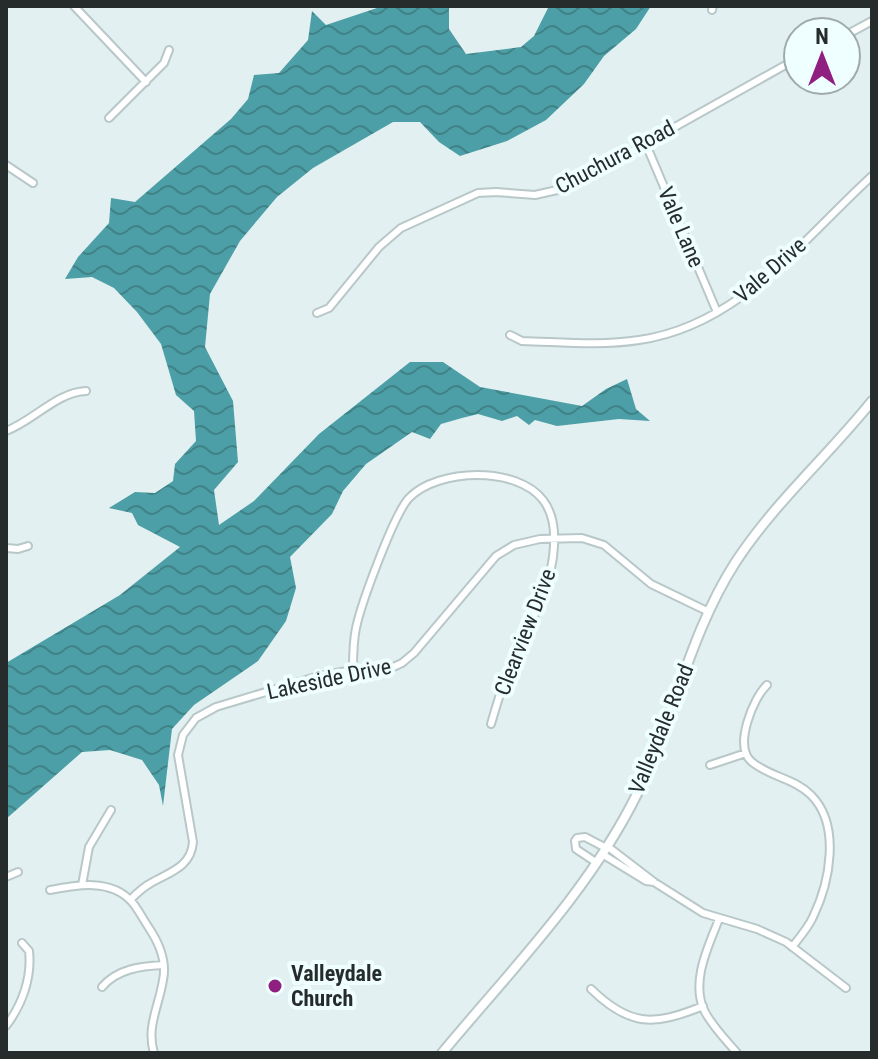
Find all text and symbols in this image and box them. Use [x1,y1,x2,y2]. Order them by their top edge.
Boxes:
north arrow [782,16,862,96]
text: N [815,24,829,49]
street label: Chuchura Road [551,115,679,199]
street label: Vale Lane [653,183,709,271]
street label: Vale Drive [729,232,811,308]
street label: Clearview Drive [489,565,561,699]
street label: Lakeside Drive [265,654,393,704]
street label: Valleydale Road [624,660,698,798]
place label: Valleydale Church [291,961,382,1011]
marker: Valleydale Church [266,977,284,995]

